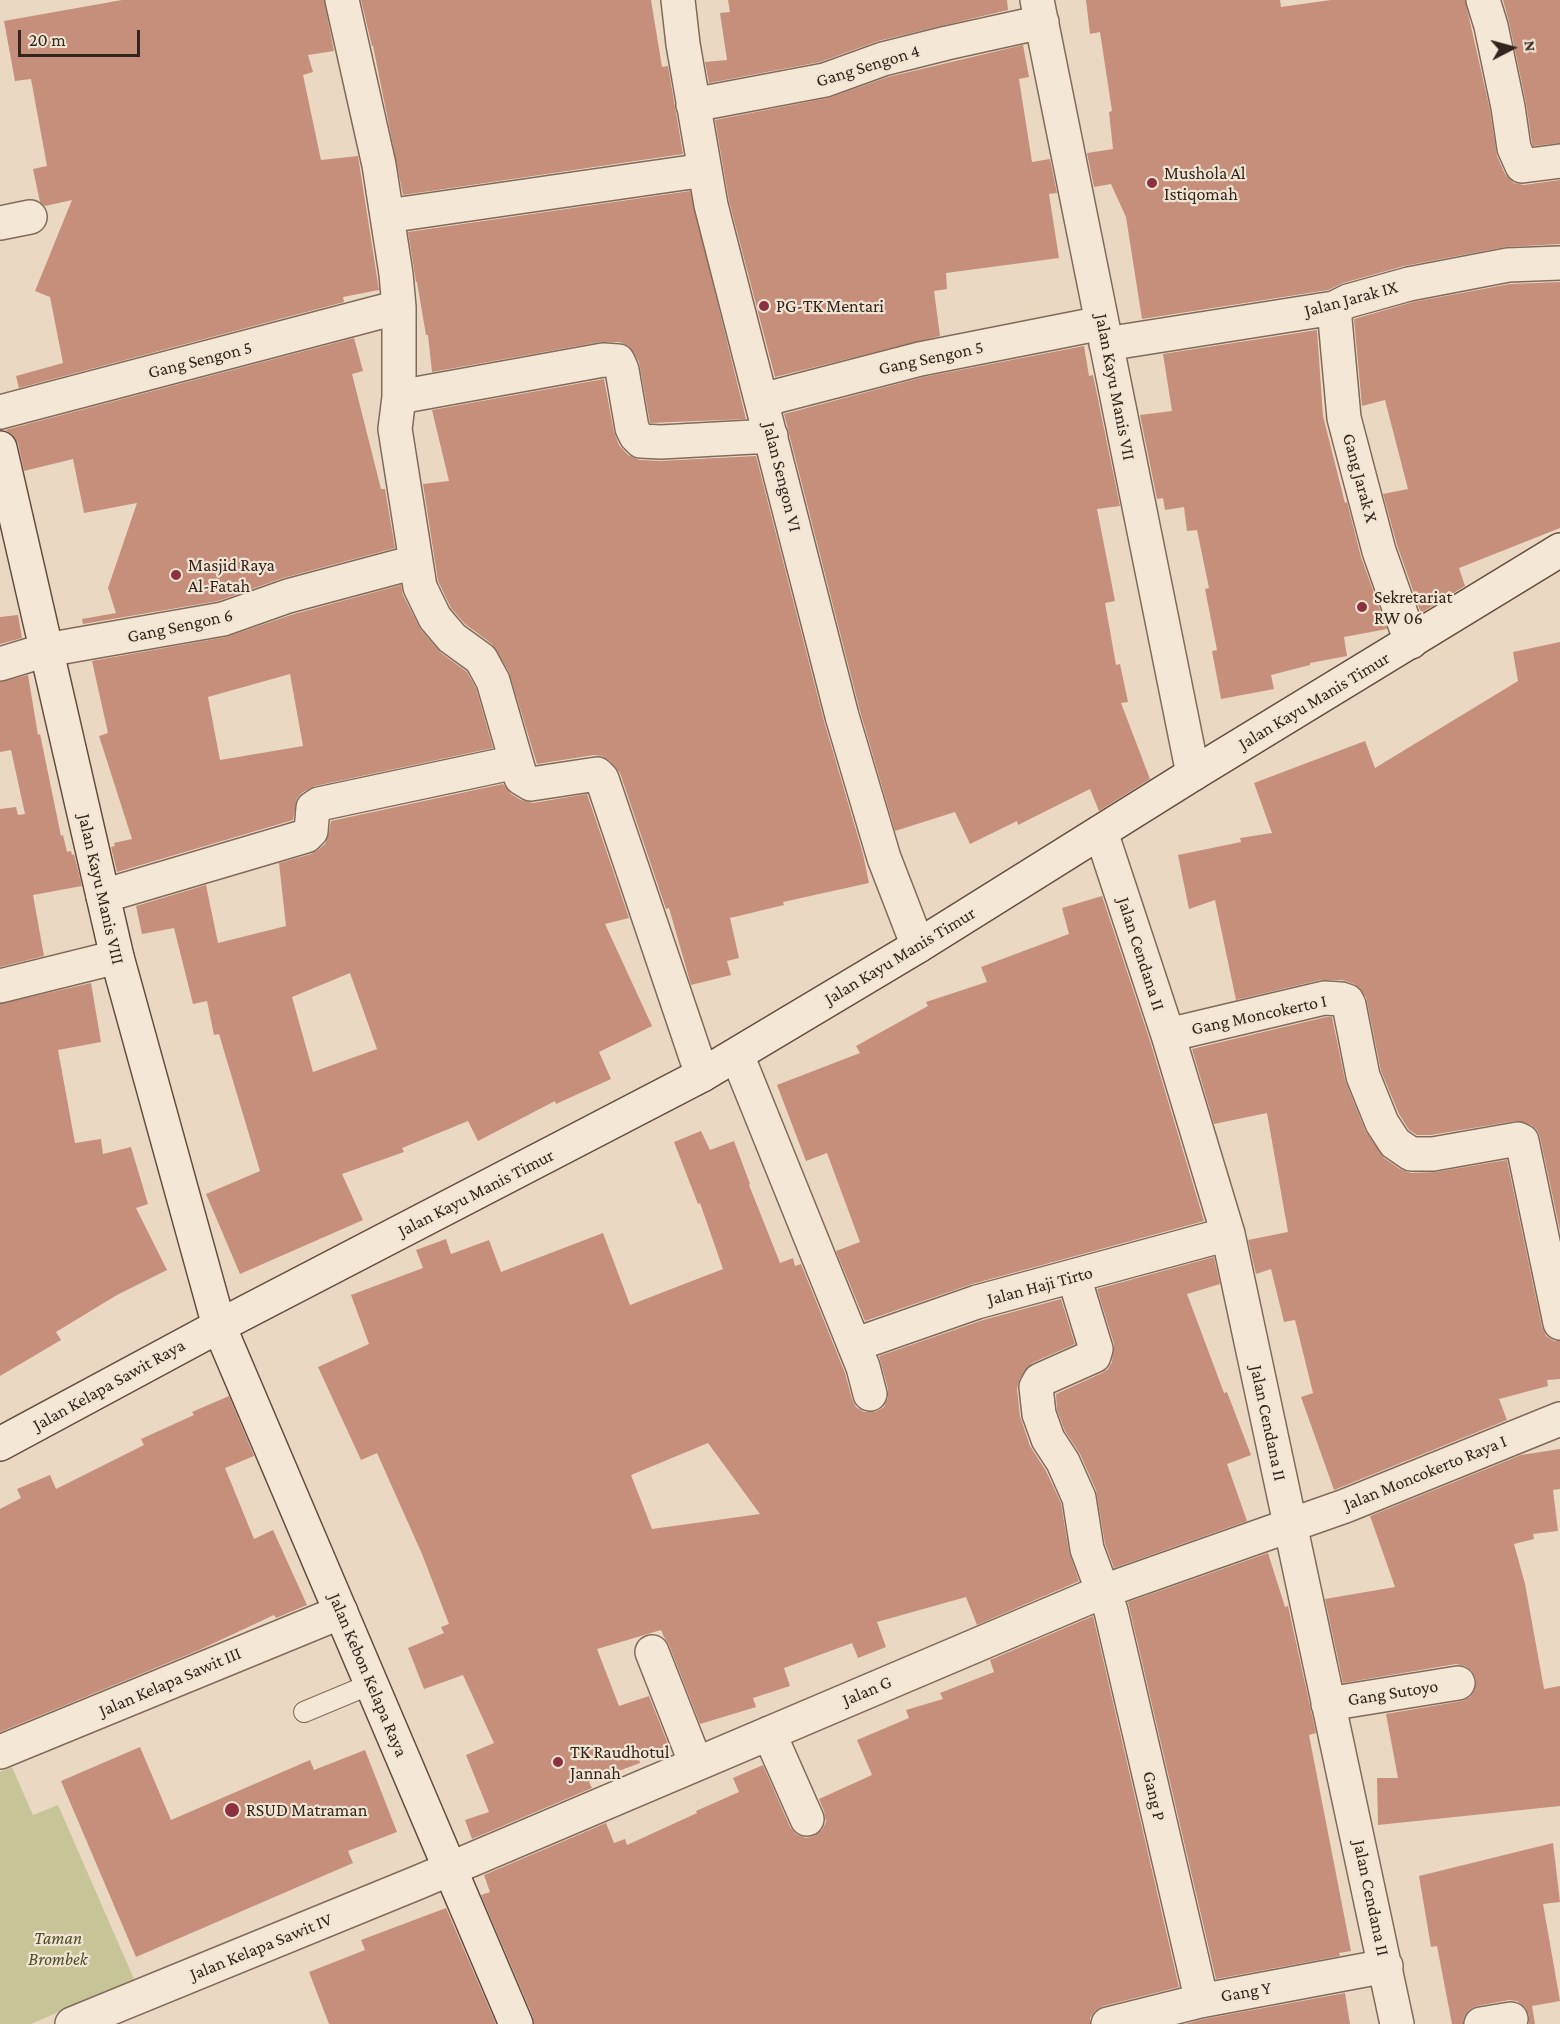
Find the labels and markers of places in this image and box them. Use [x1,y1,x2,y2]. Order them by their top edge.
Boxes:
place label: Mushola Al Istiqomah [1164,162,1246,204]
marker: Mushola Al Istiqomah [1145,176,1159,190]
place label: PG-TK Mentari [776,295,884,317]
marker: PG-TK Mentari [757,299,771,313]
place label: Masjid Raya Al-Fatah [188,554,275,596]
marker: Masjid Raya Al-Fatah [169,568,183,582]
place label: Sekretariat RW 06 [1374,586,1452,628]
marker: Sekretariat RW 06 [1355,600,1369,614]
place label: TK Raudhotul Jannah [570,1741,670,1784]
marker: TK Raudhotul Jannah [551,1755,565,1769]
place label: RSUD Matraman [246,1799,367,1821]
marker: RSUD Matraman [223,1801,241,1819]

